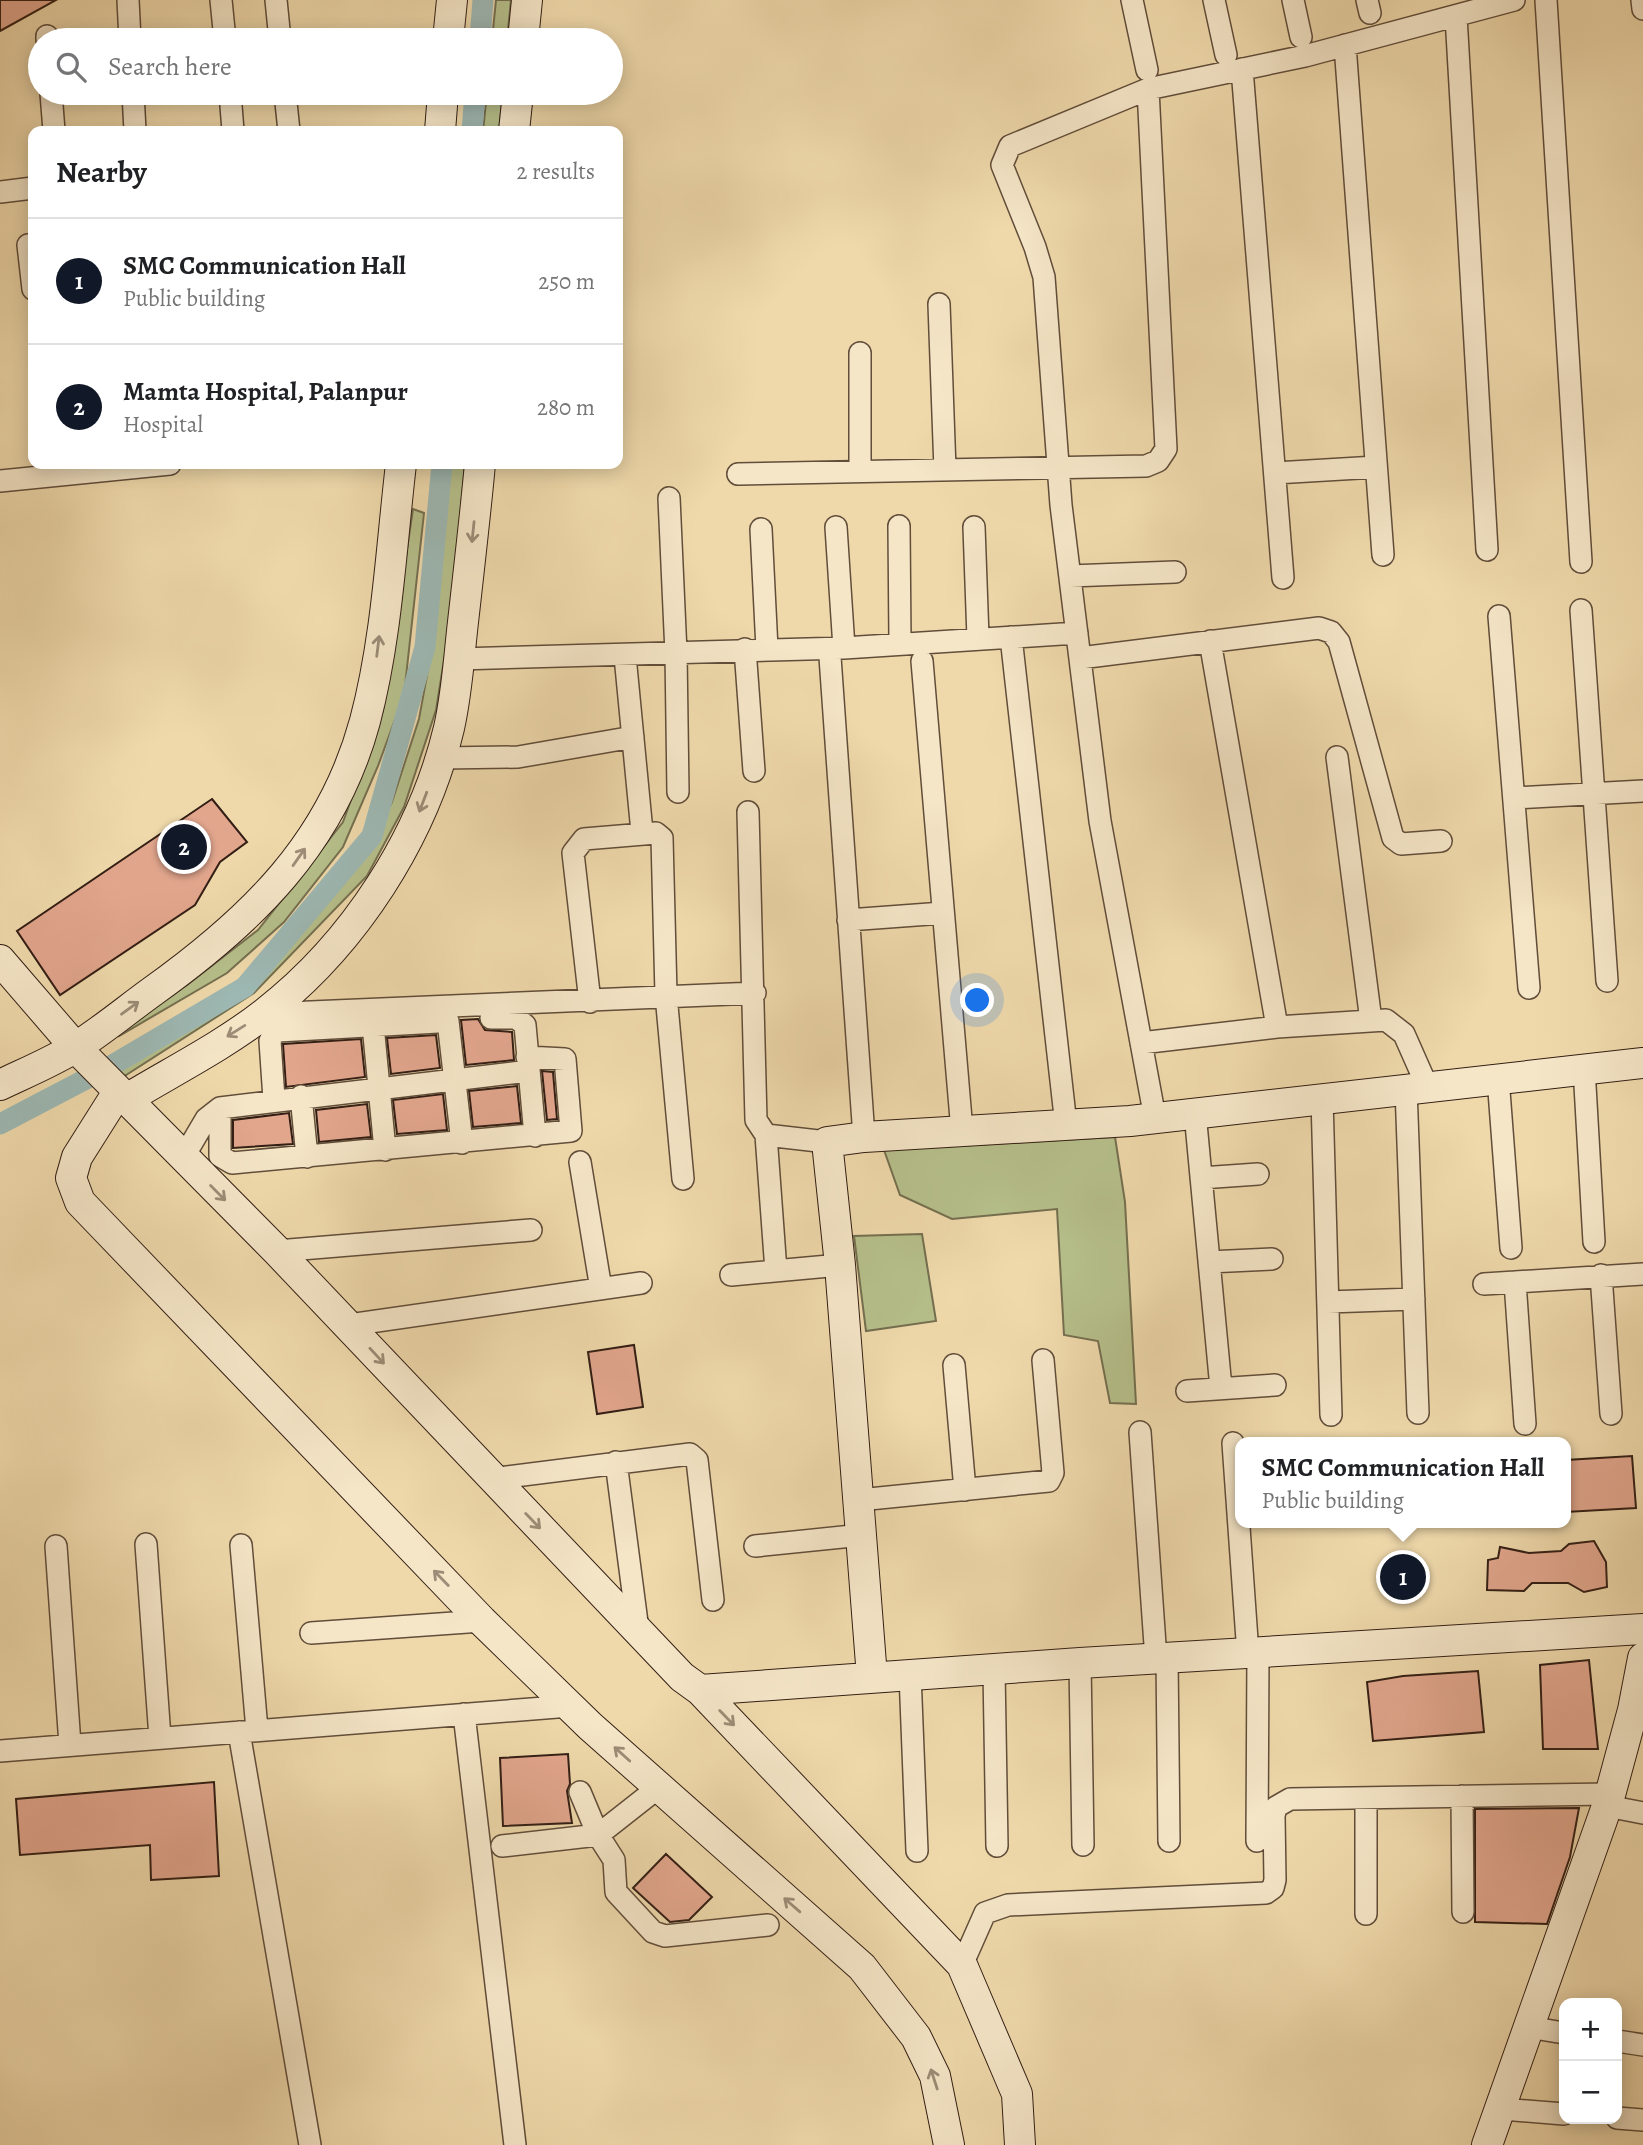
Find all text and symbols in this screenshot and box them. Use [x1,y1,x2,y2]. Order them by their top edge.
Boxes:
search box [28,28,623,105]
icon: search [52,48,90,86]
text: Search here [108,49,232,84]
text: Nearby [56,152,147,192]
text: 2 results [517,156,595,187]
text: SMC Communication Hall [123,248,406,283]
text: 1 [75,266,83,297]
text: 250 m [538,266,595,297]
text: Public building [123,283,265,314]
text: Mamta Hospital, Palanpur [123,374,408,409]
text: 2 [73,392,85,423]
text: 280 m [537,392,595,423]
text: Hospital [123,409,203,440]
one-way arrow [466,520,479,542]
one-way arrow [372,636,385,658]
one-way arrow [416,791,429,813]
pin: 2 [161,821,207,873]
one-way arrow [292,848,306,867]
your location [960,983,994,1017]
one-way arrow [120,1000,139,1015]
one-way arrow [226,1025,246,1039]
one-way arrow [209,1184,226,1201]
one-way arrow [369,1347,385,1365]
popup [1235,1437,1571,1528]
text: SMC Communication Hall [1262,1450,1544,1485]
text: Public building [1262,1485,1404,1516]
one-way arrow [524,1513,541,1530]
pin: 1 [1380,1551,1426,1603]
one-way arrow [433,1570,450,1587]
one-way arrow [718,1709,735,1726]
one-way arrow [613,1746,631,1762]
one-way arrow [783,1897,801,1913]
map controls [1559,1998,1622,2124]
button: + [1559,1998,1622,2061]
button: − [1559,2061,1622,2124]
one-way arrow [927,2068,940,2090]

